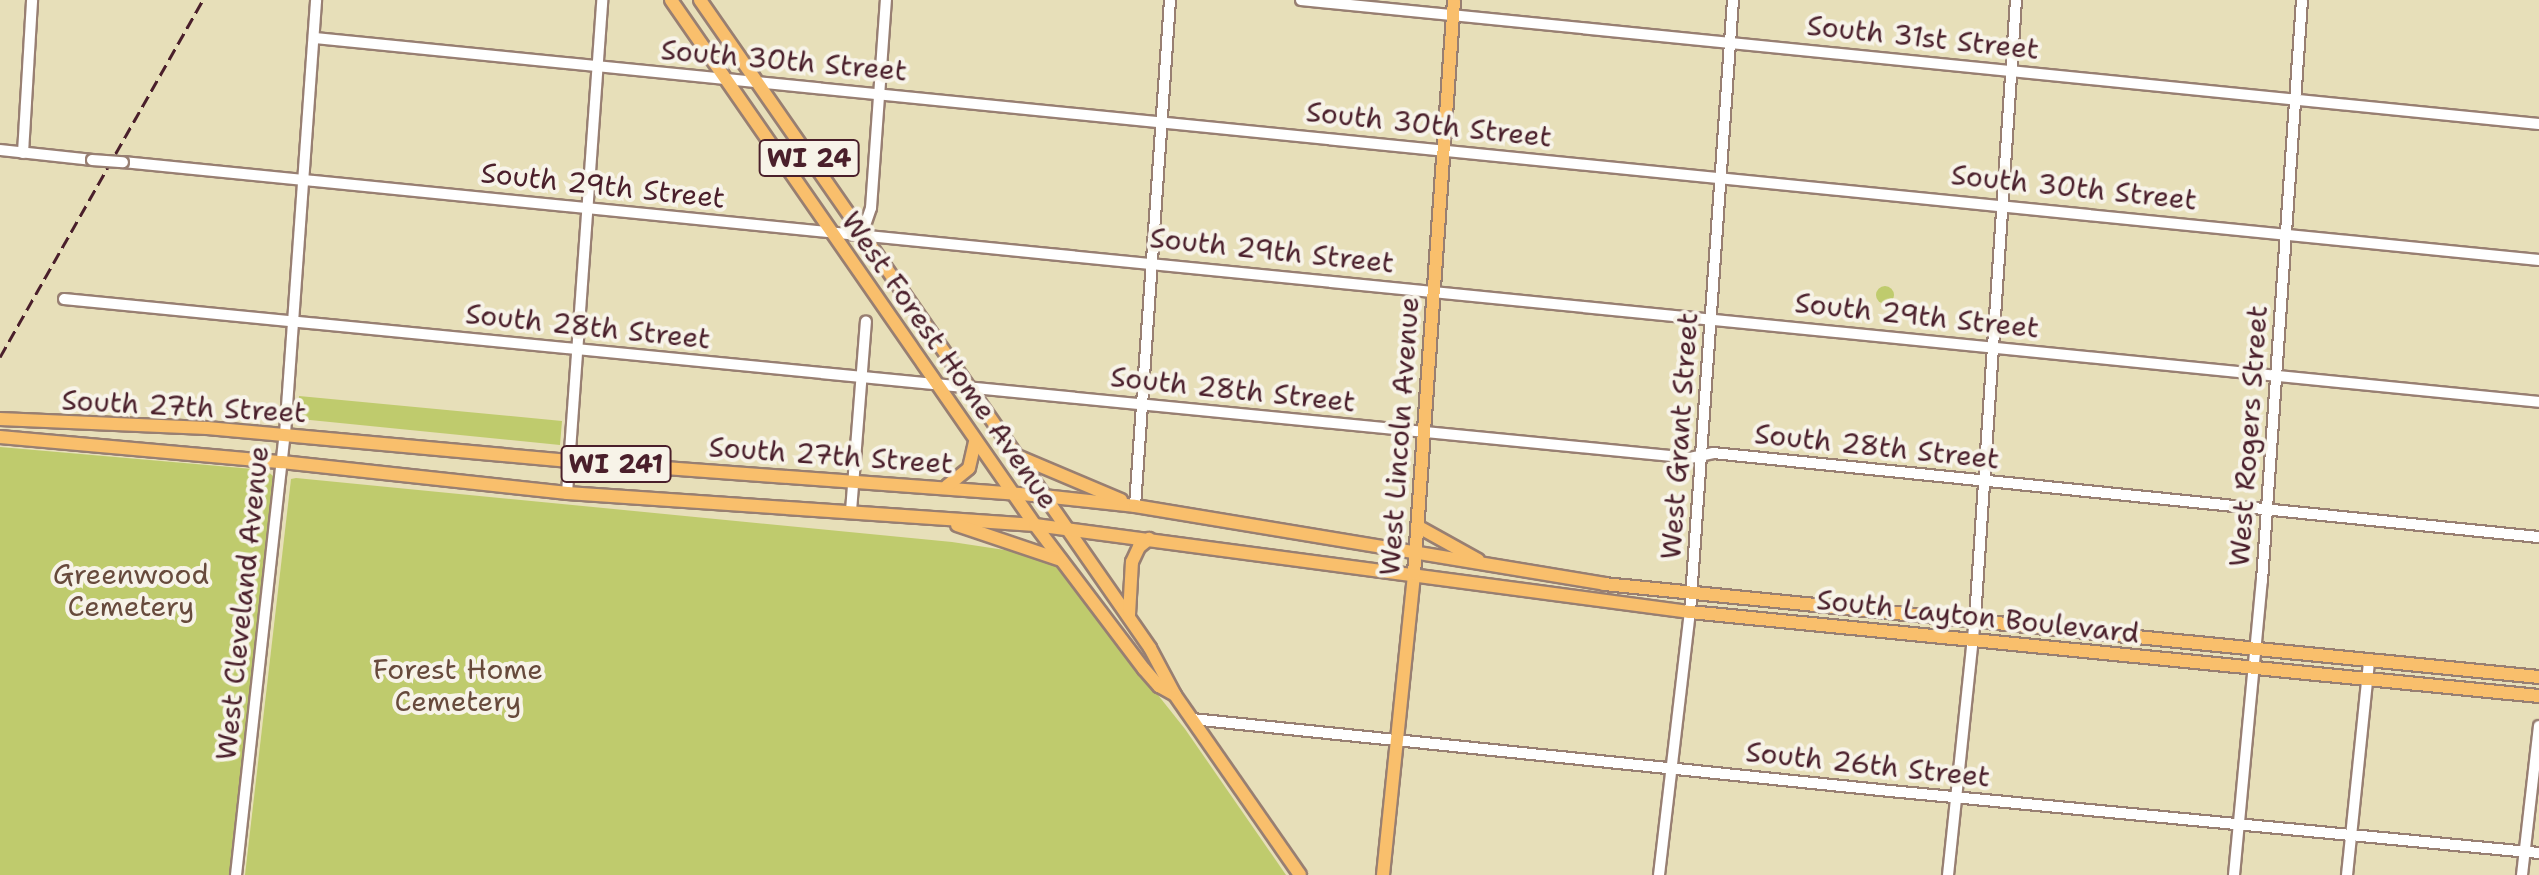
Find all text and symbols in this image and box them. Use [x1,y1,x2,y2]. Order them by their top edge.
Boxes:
street label: South 31st Street [1805,8,2041,66]
street label: South 30th Street [660,33,908,87]
street label: South 30th Street [1304,94,1554,154]
road number: WI 24 [757,136,861,180]
street label: South 29th Street [479,155,727,215]
street label: South 30th Street [1949,157,2199,217]
street label: West Forest Home Avenue [834,205,1066,515]
street label: South 29th Street [1148,220,1396,280]
street label: South 29th Street [1793,285,2041,345]
street label: West Lincoln Avenue [1372,295,1426,577]
street label: South 28th Street [464,296,712,356]
street label: West Rogers Street [2222,304,2274,568]
street label: West Grant Street [1654,311,1704,561]
street label: South 28th Street [1109,359,1357,419]
street label: South 27th Street [61,383,307,429]
street label: South 28th Street [1753,416,2001,476]
street label: South 27th Street [708,430,954,480]
road number: WI 241 [560,442,672,486]
street label: West Cleveland Avenue [209,444,275,762]
park label: Greenwood Cemetery [53,557,209,623]
street label: South Layton Boulevard [1815,582,2141,650]
park label: Forest Home Cemetery [373,652,543,718]
street label: South 26th Street [1744,734,1992,794]

